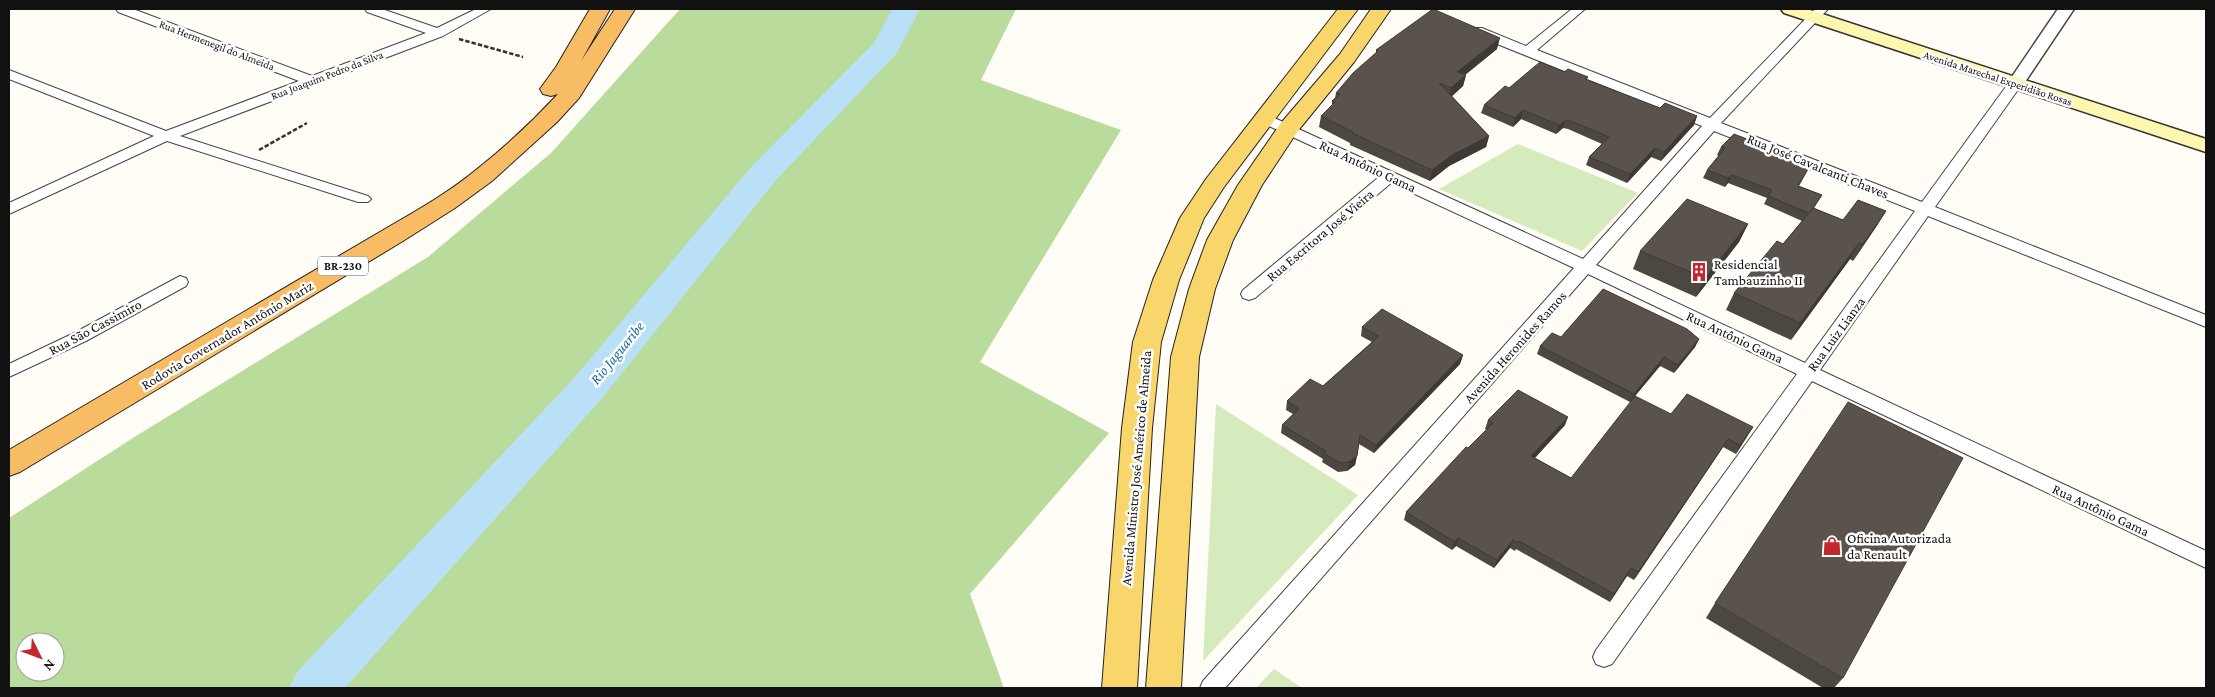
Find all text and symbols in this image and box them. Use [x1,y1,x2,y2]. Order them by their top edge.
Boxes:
street label: Rua Hermenegil do Almeida [157,17,276,73]
street label: Rua Joaquim Pedro da Silva [269,48,385,103]
street label: Avenida Marechal Experidião Rosas [1922,48,2074,109]
street label: Rua José Cavalcanti Chaves [1745,130,1891,202]
street label: Rua Antônio Gama [1317,137,1419,196]
street label: Rua Escritora José Vieira [1263,185,1377,284]
road number: BR-230 [318,256,368,276]
place label: Residencial Tambauzinho II [1714,256,1803,288]
building icon: Residencial Tambauzinho II [1688,261,1710,283]
street label: Rodovia Governador Antônio Mariz [138,277,316,393]
street label: Avenida Heronides Ramos [1460,288,1570,406]
street label: Rua Luiz Lianza [1804,293,1869,374]
street label: Rua São Cassimiro [46,296,144,358]
street label: Rua Antônio Gama [1684,308,1786,367]
water label: Rio Jaguaribe [587,318,648,388]
street label: Avenida Ministro José Américo de Almeida [1118,349,1154,586]
street label: Rua Antônio Gama [2050,481,2152,540]
place label: Oficina Autorizada da Renault [1847,530,1952,562]
shop icon: Oficina Autorizada da Renault [1821,535,1843,557]
north arrow [15,632,65,682]
text: N [40,657,59,675]

